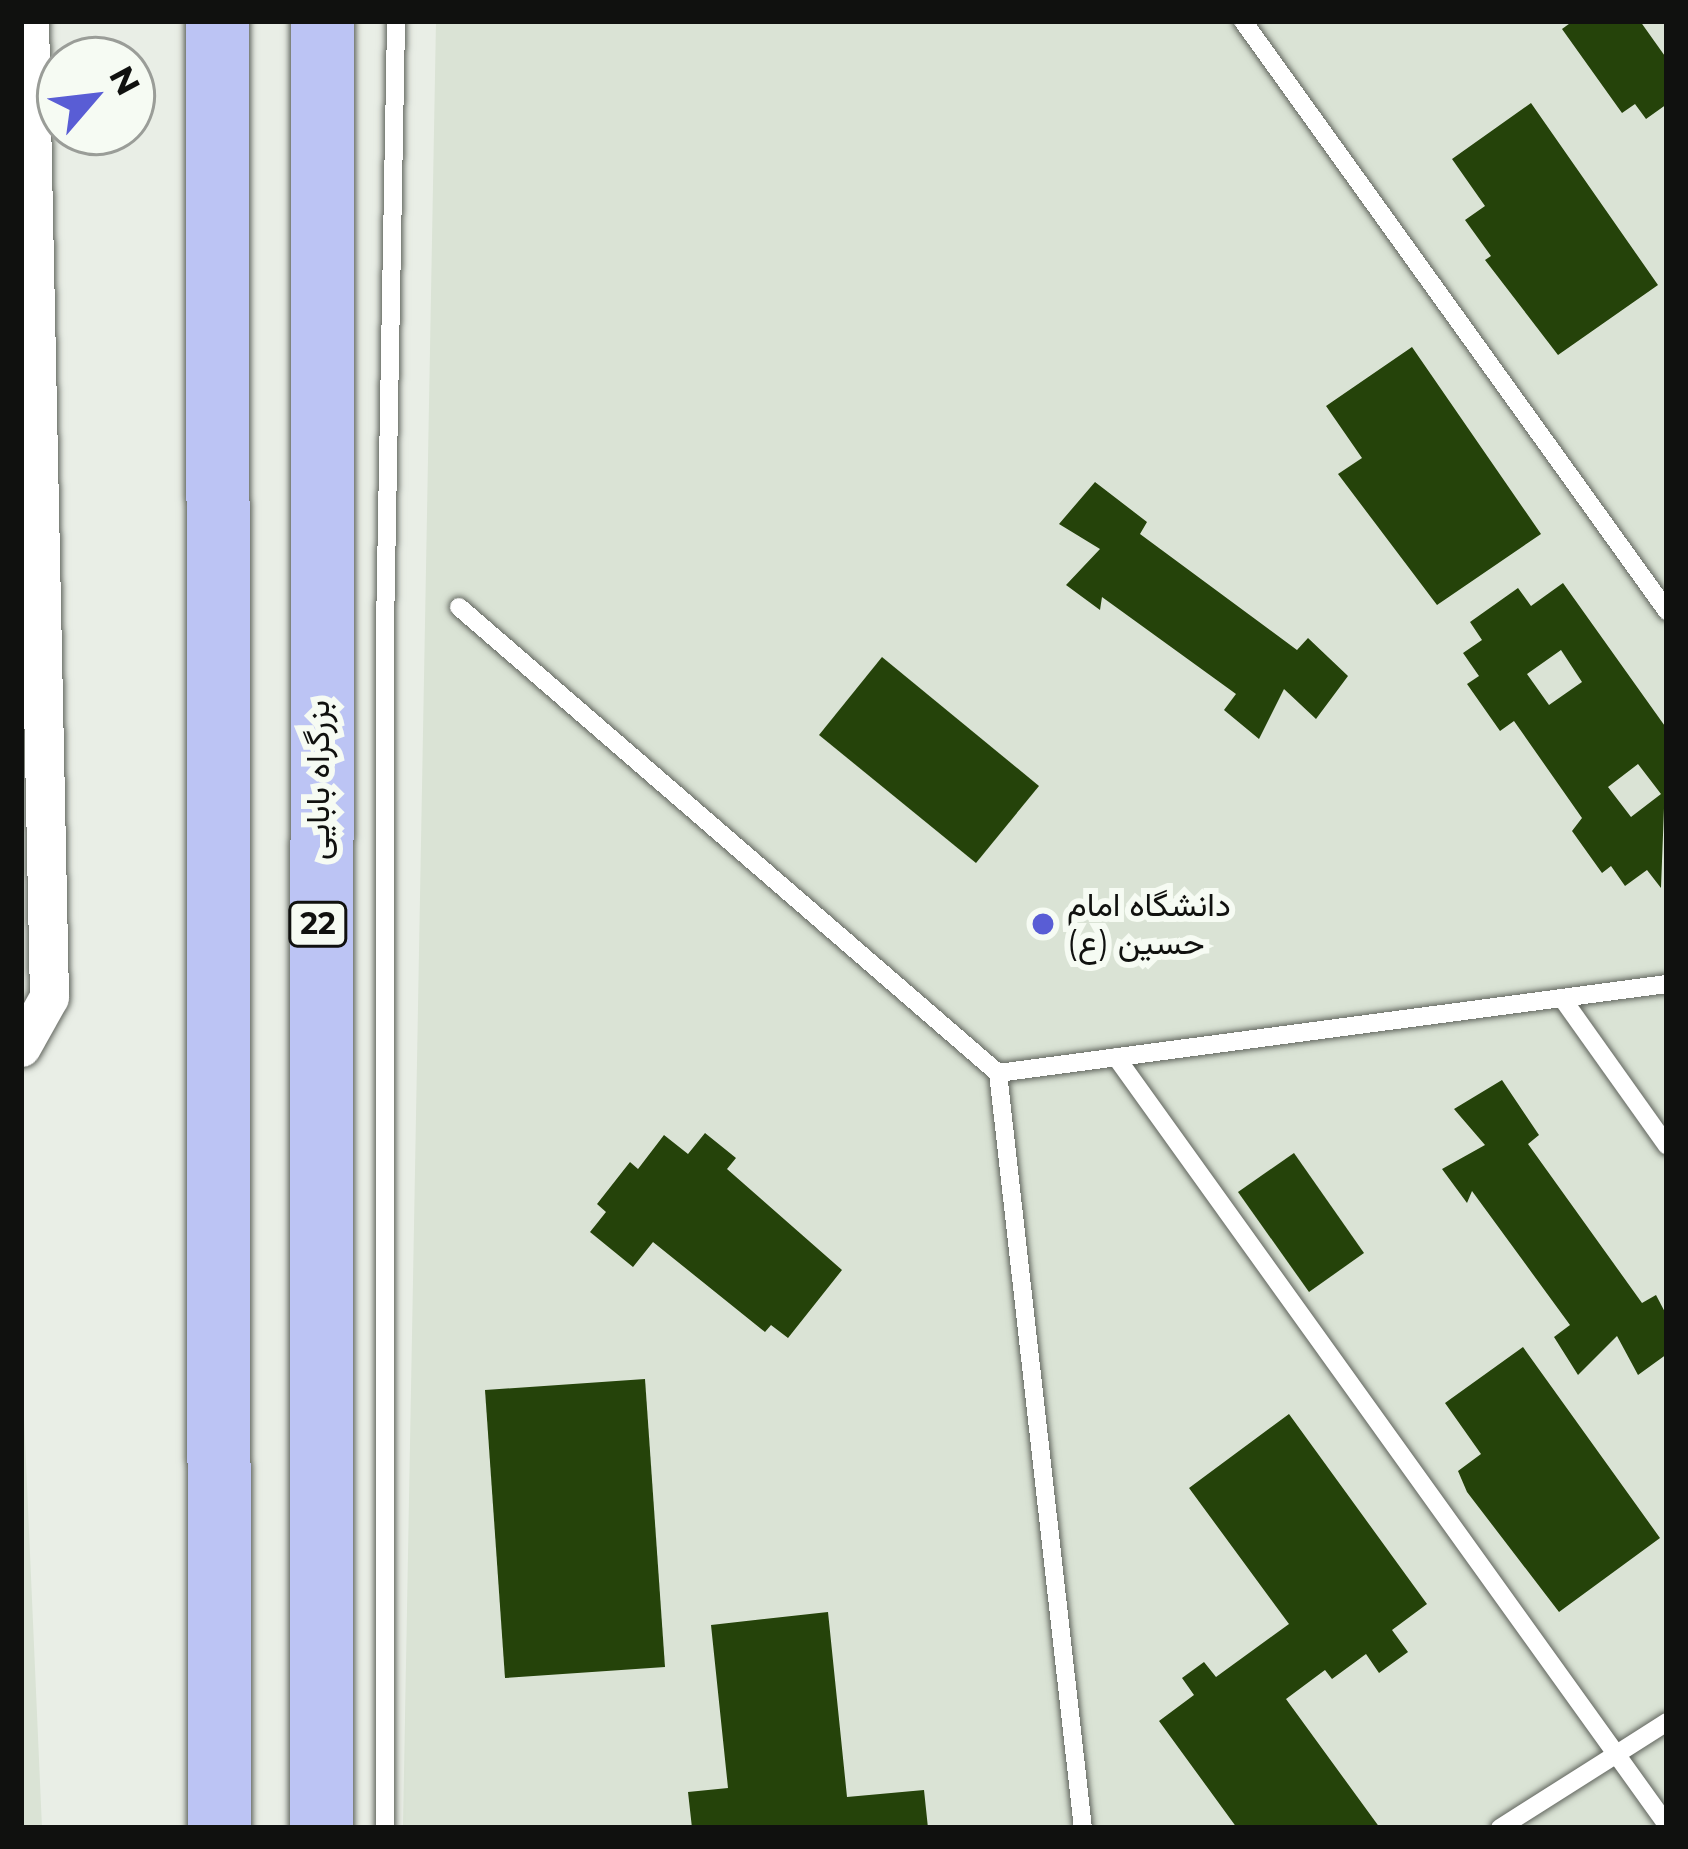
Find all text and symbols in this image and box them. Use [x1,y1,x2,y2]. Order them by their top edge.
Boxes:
north arrow [36,36,156,156]
text: N [101,59,149,102]
street label: بزرگراه بابایی [298,700,338,860]
place label: دانشگاه امام حسین (ع) [1067,885,1231,963]
road number: 22 [288,900,348,948]
marker: دانشگاه امام حسین (ع) [1030,911,1056,937]

